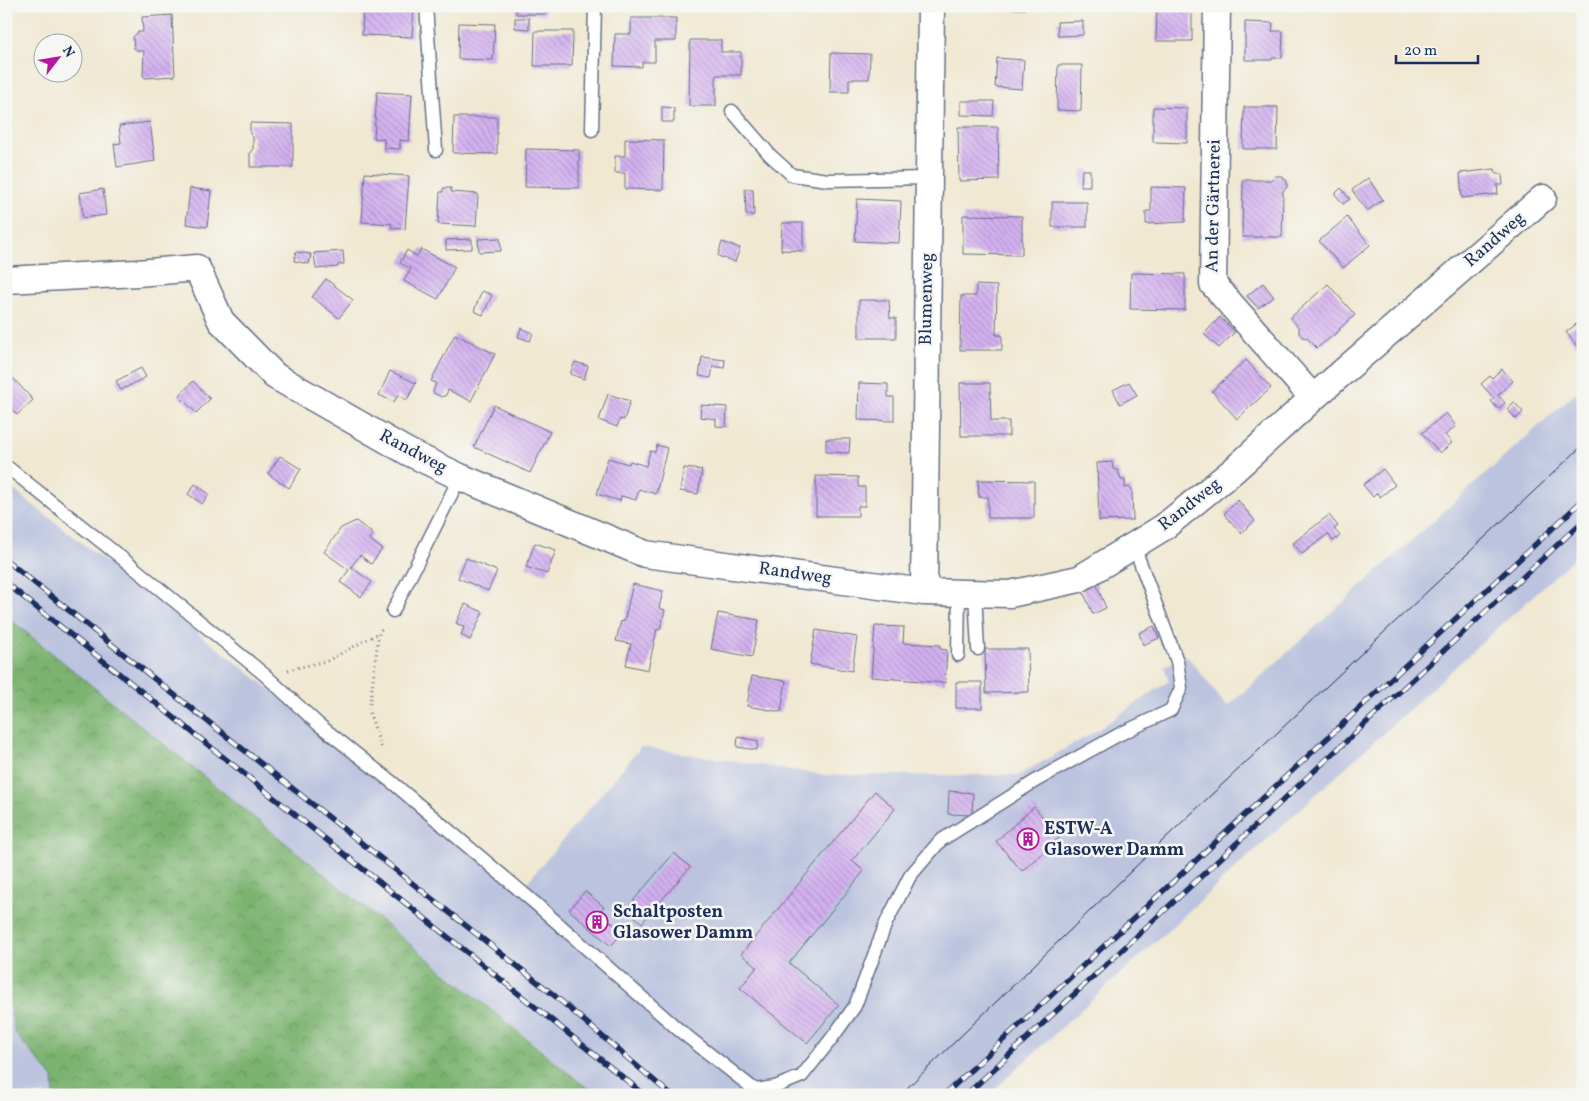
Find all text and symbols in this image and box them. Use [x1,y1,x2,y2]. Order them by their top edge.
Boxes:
north arrow [32,32,82,82]
scale bar [1396,32,1479,64]
text: 20 m [1404,41,1437,62]
text: N [57,43,79,61]
street label: An der Gärtnerei [1200,139,1228,273]
street label: Randweg [1459,206,1531,274]
street label: Blumenweg [914,252,940,346]
street label: Randweg [375,424,451,480]
street label: Randweg [1153,472,1227,538]
street label: Randweg [757,556,833,592]
place label: ESTW-A Glasower Damm [1044,817,1184,863]
building icon: ESTW-A Glasower Damm [1016,827,1040,851]
place label: Schaltposten Glasower Damm [613,900,753,946]
building icon: Schaltposten Glasower Damm [585,910,609,934]

